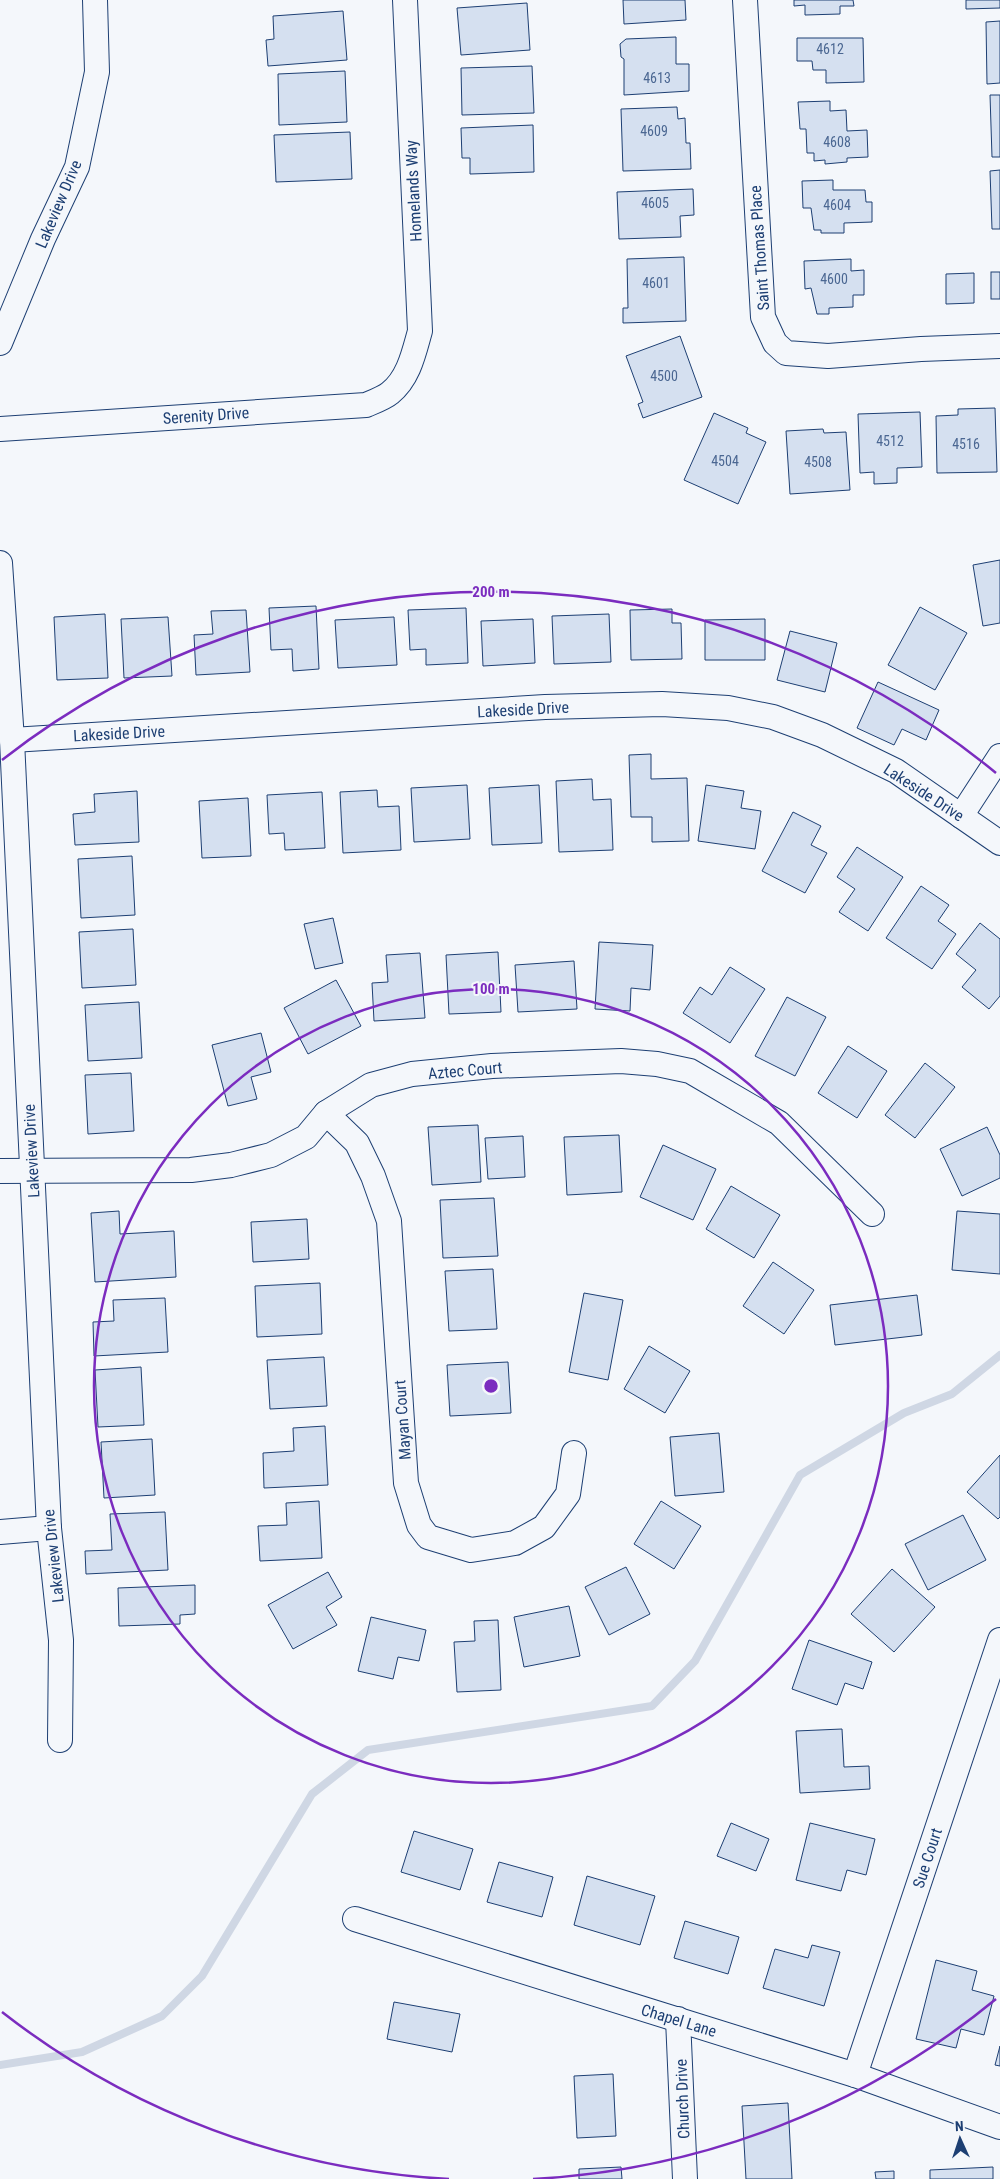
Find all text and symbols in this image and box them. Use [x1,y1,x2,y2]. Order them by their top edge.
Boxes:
house number: 4612 [816,41,844,57]
house number: 4613 [643,70,671,86]
house number: 4609 [640,123,668,139]
house number: 4608 [823,134,851,150]
street label: Homelands Way [401,139,426,242]
street label: Lakeview Drive [31,157,86,251]
street label: Saint Thomas Place [746,185,773,311]
house number: 4605 [641,195,669,211]
house number: 4604 [823,197,851,213]
house number: 4600 [820,271,848,287]
house number: 4601 [642,275,670,291]
house number: 4500 [650,368,678,384]
street label: Serenity Drive [162,403,250,428]
house number: 4512 [876,433,904,449]
house number: 4516 [952,436,980,452]
house number: 4504 [711,453,739,469]
house number: 4508 [804,454,832,470]
text: 200 m [472,583,510,601]
street label: Lakeside Drive [477,698,569,721]
street label: Lakeside Drive [73,722,165,745]
street label: Lakeside Drive [880,759,967,825]
text: 100 m [472,980,510,998]
street label: Aztec Court [427,1058,503,1083]
street label: Lakeview Drive [20,1104,43,1198]
centre of rings [482,1377,500,1395]
street label: Mayan Court [390,1379,415,1461]
street label: Lakeview Drive [39,1508,68,1604]
street label: Sue Court [909,1825,946,1891]
street label: Chapel Lane [639,2000,719,2041]
street label: Church Drive [672,2059,693,2139]
north arrow [935,2114,985,2164]
text: N [955,2118,964,2134]

